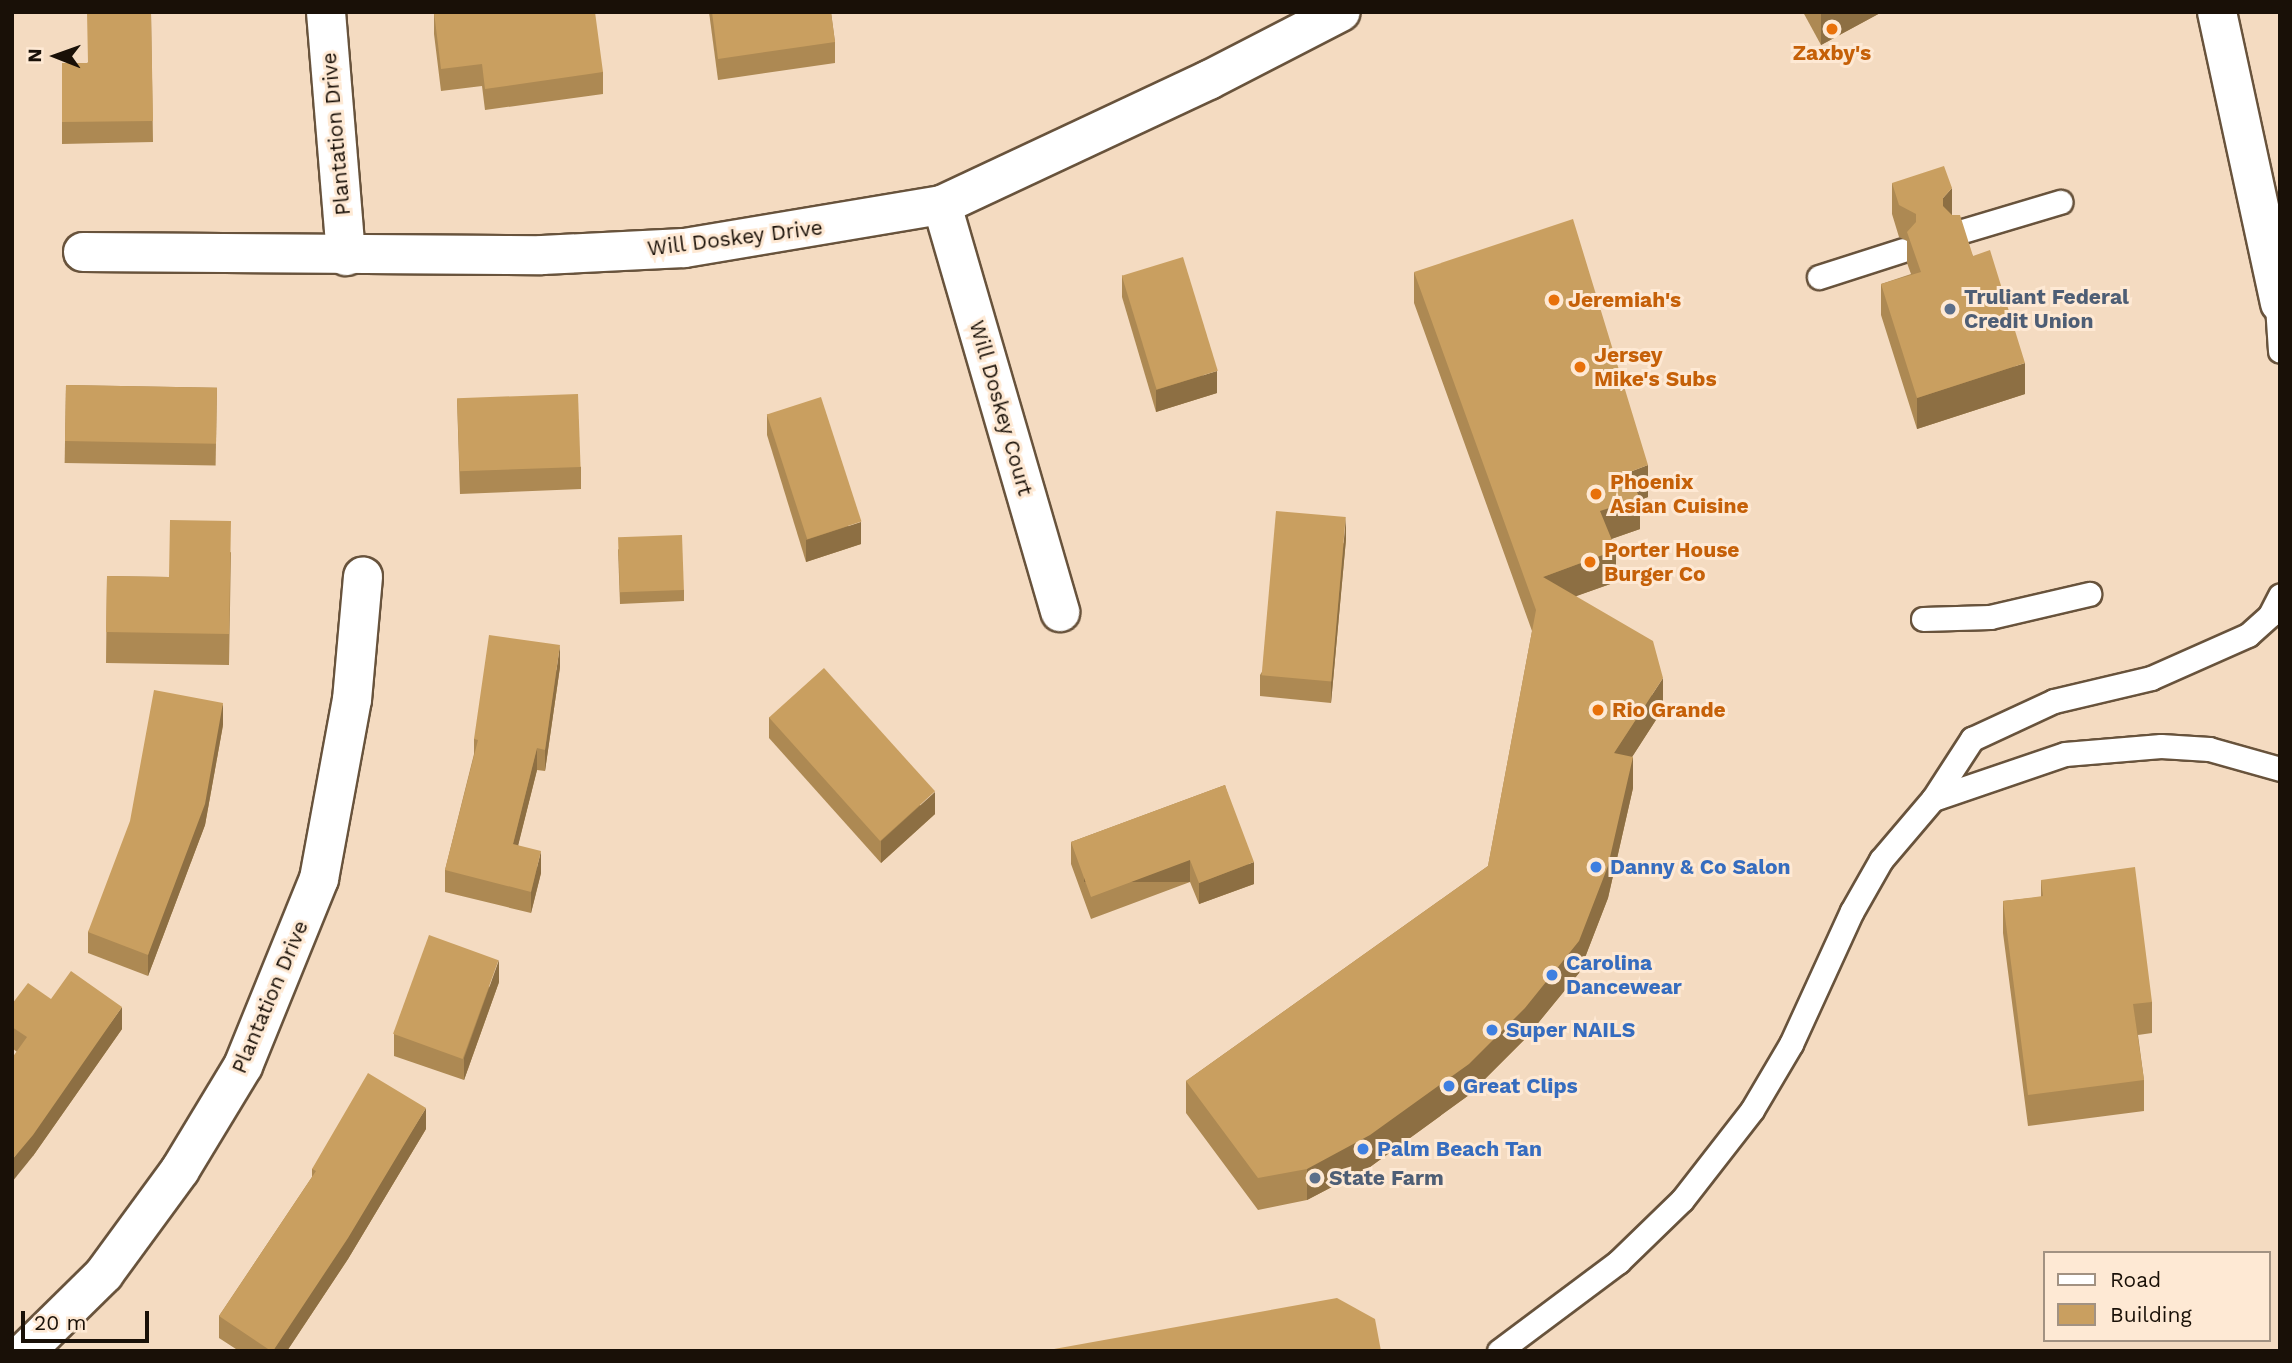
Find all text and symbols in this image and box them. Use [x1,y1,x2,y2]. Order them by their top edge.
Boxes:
north arrow [21,21,91,91]
marker: Zaxby's [1824,21,1840,37]
place label: Zaxby's [1793,40,1871,66]
text: N [23,48,46,63]
street label: Plantation Drive [316,51,356,217]
street label: Will Doskey Drive [645,215,825,261]
place label: Truliant Federal Credit Union [1964,284,2129,334]
place label: Jeremiah's [1568,287,1681,313]
marker: Jeremiah's [1546,292,1562,308]
marker: Truliant Federal Credit Union [1942,301,1958,317]
street label: Will Doskey Court [964,317,1038,499]
place label: Jersey Mike's Subs [1594,342,1717,392]
marker: Jersey Mike's Subs [1572,359,1588,375]
place label: Phoenix Asian Cuisine [1610,469,1749,519]
marker: Phoenix Asian Cuisine [1588,486,1604,502]
place label: Porter House Burger Co [1604,537,1740,587]
marker: Porter House Burger Co [1582,554,1598,570]
place label: Rio Grande [1612,697,1726,723]
marker: Rio Grande [1590,702,1606,718]
place label: Danny & Co Salon [1610,854,1791,880]
marker: Danny & Co Salon [1588,859,1604,875]
street label: Plantation Drive [226,917,314,1077]
place label: Carolina Dancewear [1566,950,1682,1000]
marker: Carolina Dancewear [1544,967,1560,983]
place label: Super NAILS [1506,1017,1636,1043]
marker: Super NAILS [1484,1022,1500,1038]
place label: Great Clips [1463,1073,1578,1099]
marker: Great Clips [1441,1078,1457,1094]
place label: Palm Beach Tan [1377,1136,1542,1162]
marker: Palm Beach Tan [1355,1141,1371,1157]
place label: State Farm [1329,1165,1444,1191]
marker: State Farm [1307,1170,1323,1186]
legend [2044,1251,2271,1342]
text: Road [2110,1267,2161,1292]
scale bar [24,1296,152,1340]
text: Building [2110,1302,2192,1327]
text: 20 m [34,1310,86,1335]

